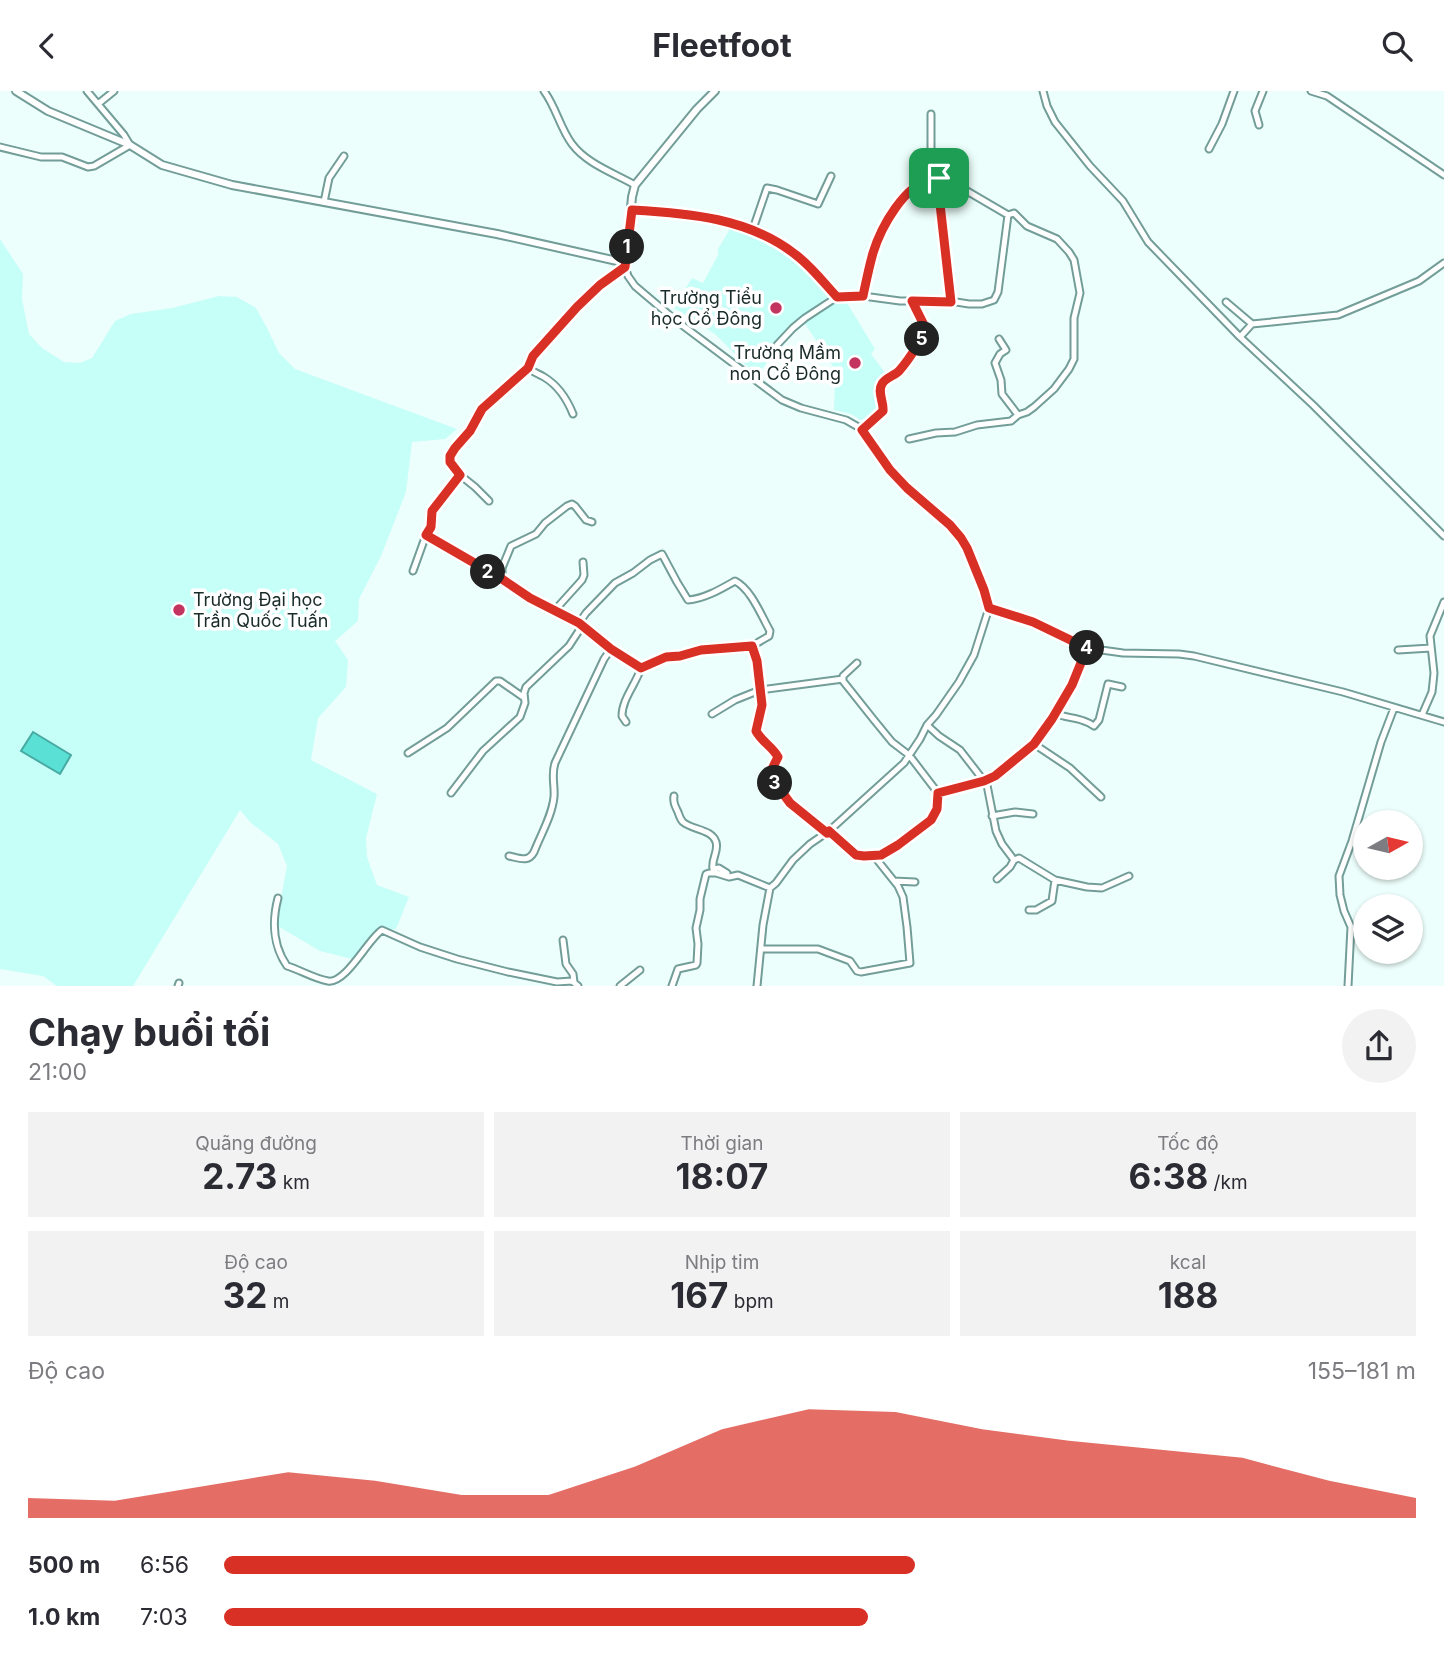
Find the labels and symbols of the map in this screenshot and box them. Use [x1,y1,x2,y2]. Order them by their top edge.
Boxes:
pin [909,148,969,208]
pin: 1 [610,229,644,265]
place label: Trường Tiểu học Cổ Đông [651,287,762,329]
marker: Trường Tiểu học Cổ Đông [768,300,784,316]
pin: 5 [904,321,940,357]
place label: Trường Mầm non Cổ Đông [729,342,841,384]
marker: Trường Mầm non Cổ Đông [847,355,863,371]
pin: 2 [470,554,505,589]
place label: Trường Đại học Trần Quốc Tuấn [193,589,328,631]
marker: Trường Đại học Trần Quốc Tuấn [171,602,187,618]
pin: 4 [1070,631,1104,665]
pin: 3 [758,765,792,801]
north arrow [1353,810,1423,880]

